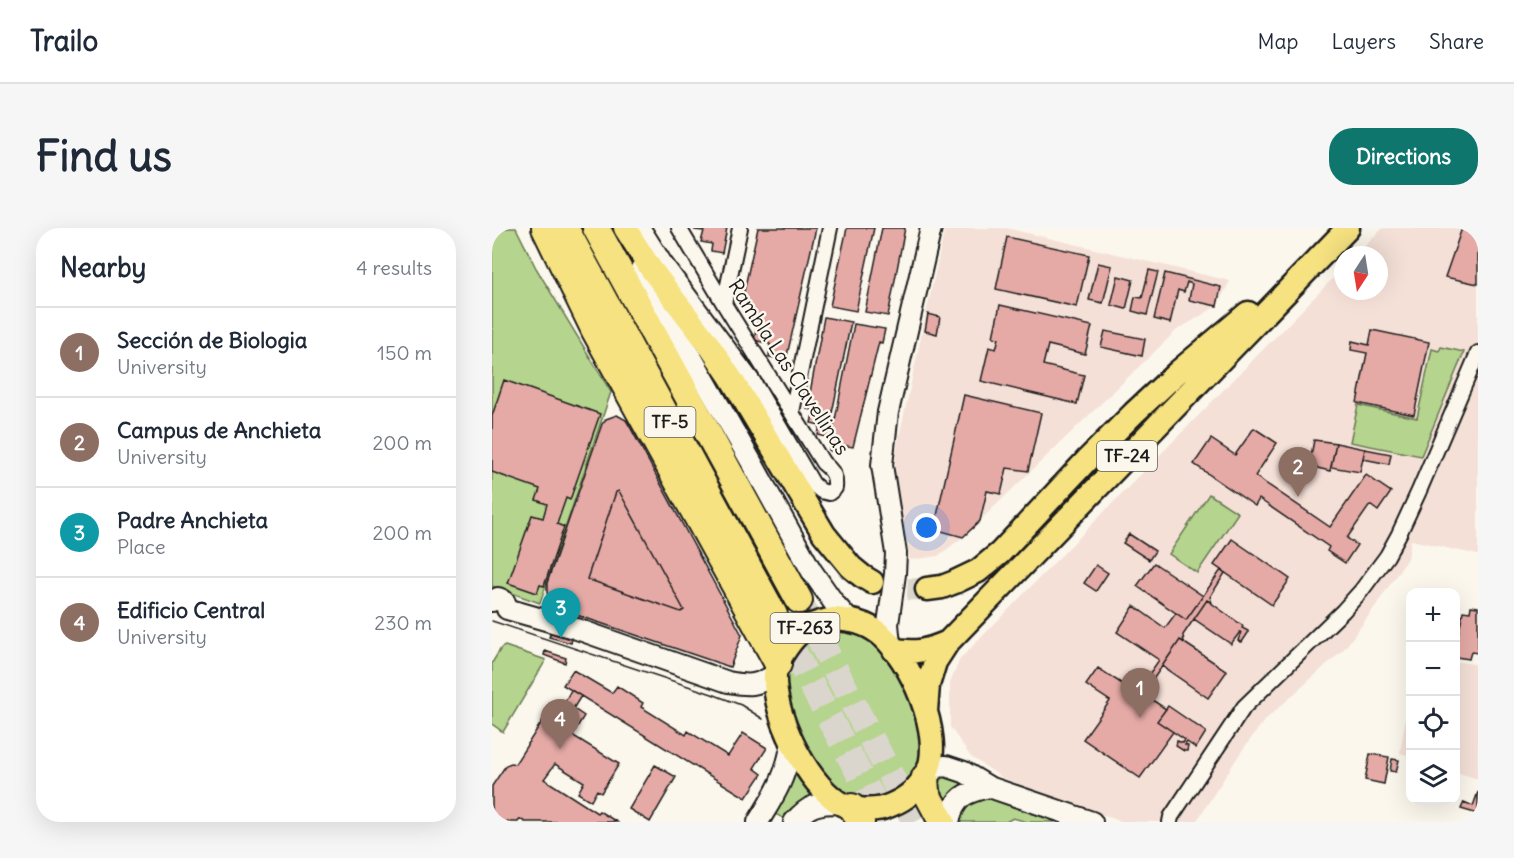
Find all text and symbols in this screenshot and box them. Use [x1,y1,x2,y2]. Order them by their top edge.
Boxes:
text: Trailo [30,23,98,59]
text: Map [1258,28,1298,55]
text: Layers [1331,28,1396,55]
text: Share [1429,28,1484,55]
button: Directions [1329,128,1478,185]
text: Find us [36,130,172,182]
north arrow [1334,246,1388,300]
text: Nearby [60,251,146,284]
text: 4 results [356,255,432,280]
street label: Rambla Las Clavellinas [723,274,856,459]
text: Sección de Biologia [117,326,307,354]
text: 1 [76,340,83,365]
text: 150 m [377,340,432,365]
text: University [117,354,207,379]
road number: TF-5 [644,407,696,437]
text: Campus de Anchieta [117,416,321,444]
text: 2 [74,430,85,455]
text: 200 m [372,430,432,455]
road number: TF-24 [1097,441,1157,471]
text: University [117,444,207,469]
pin: 2 [1278,448,1318,497]
text: Padre Anchieta [117,506,268,534]
your location [912,513,941,542]
text: 3 [74,520,85,545]
text: 200 m [372,520,432,545]
text: Place [117,534,165,559]
pin: 3 [542,588,580,638]
map controls [1406,588,1460,804]
button: + [1406,588,1460,642]
text: Edificio Central [117,596,265,624]
text: 4 [74,610,85,635]
text: 230 m [374,610,432,635]
road number: TF-263 [770,613,840,643]
text: University [117,624,207,649]
button: − [1406,642,1460,696]
pin: 1 [1120,668,1160,718]
button: locate [1406,696,1460,750]
pin: 4 [540,700,580,749]
button: layers [1406,750,1460,804]

